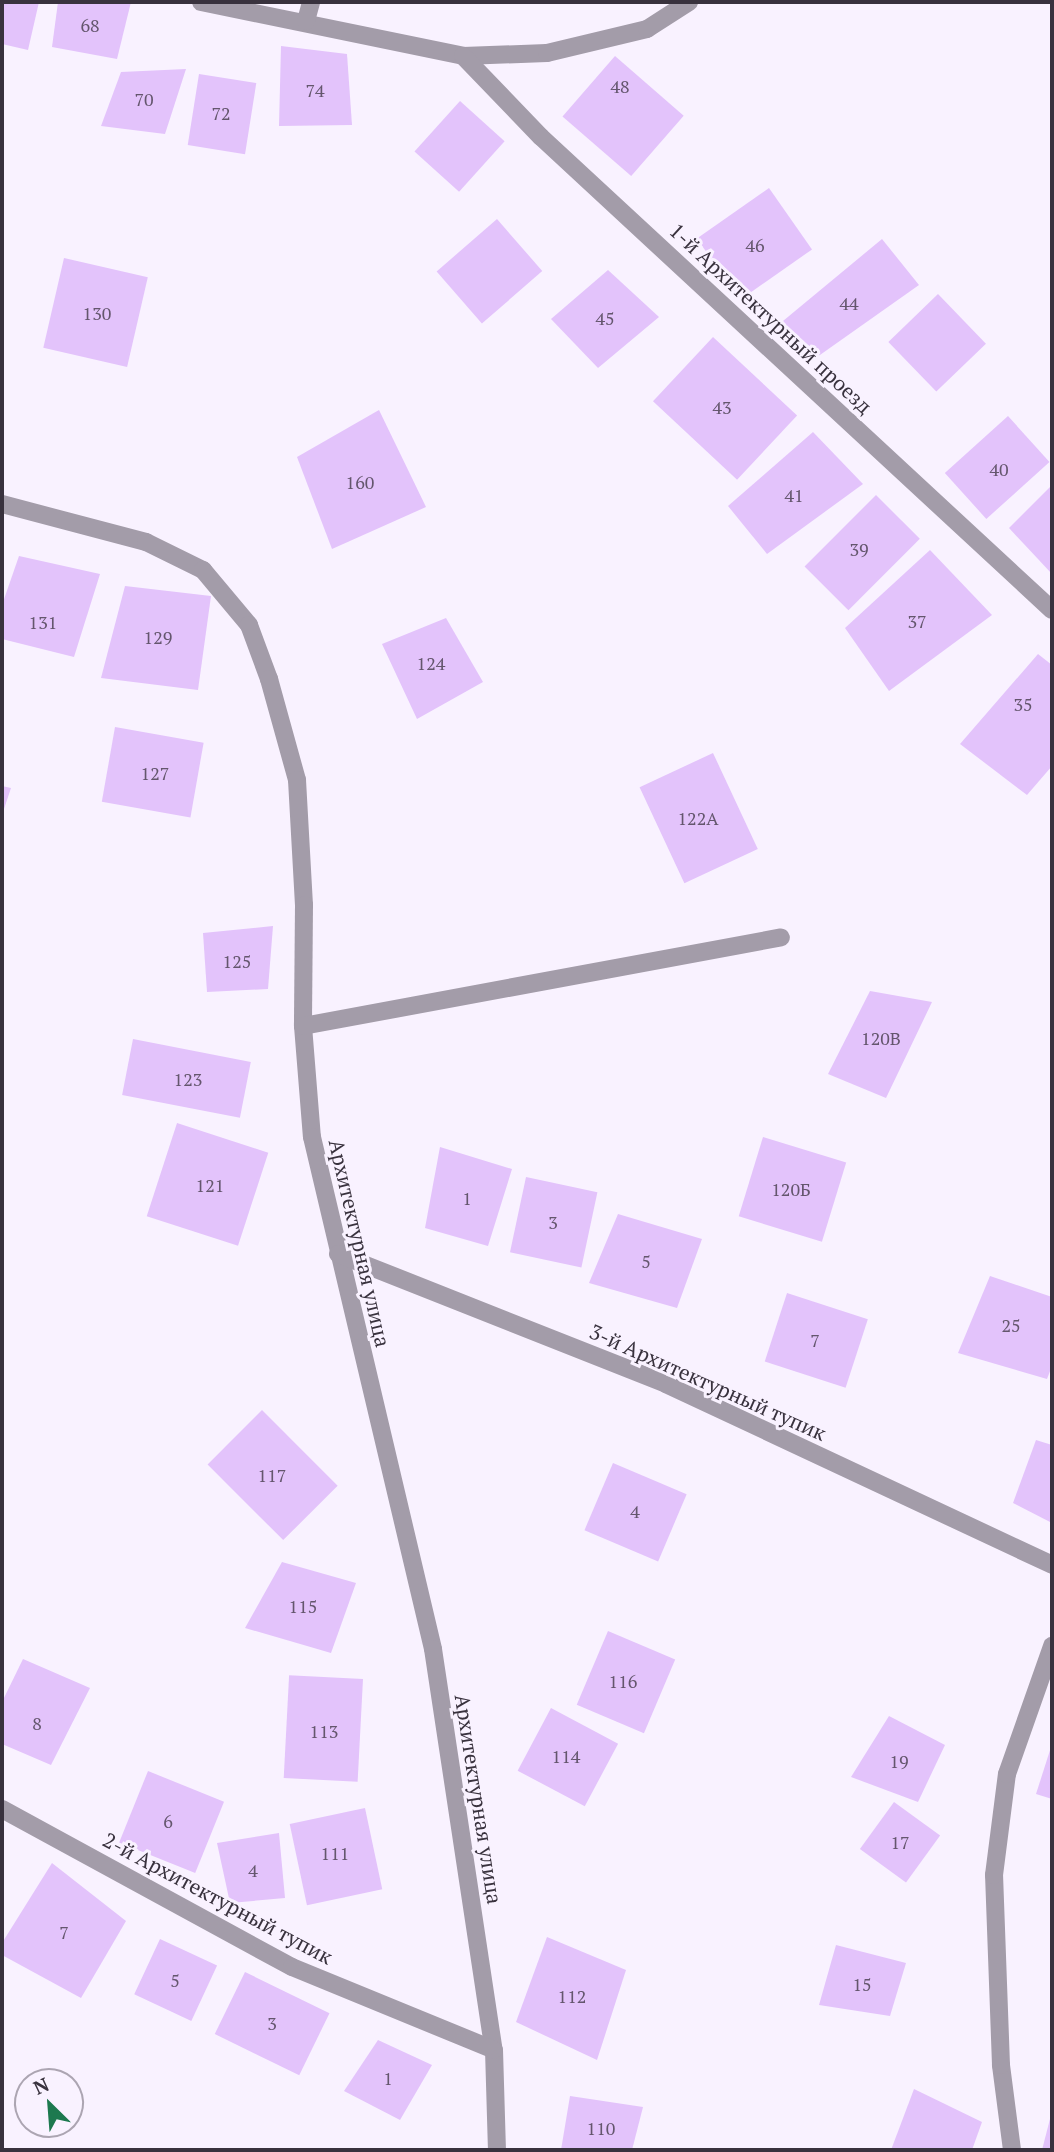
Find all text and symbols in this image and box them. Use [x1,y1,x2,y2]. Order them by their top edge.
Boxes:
house number: 68 [80,14,100,36]
house number: 48 [610,75,630,97]
house number: 74 [305,79,325,101]
house number: 70 [134,88,154,110]
house number: 72 [211,102,231,124]
street label: 1-й Архитектурный проезд [664,217,878,419]
house number: 46 [745,234,765,256]
house number: 44 [839,292,859,314]
house number: 130 [83,302,111,324]
house number: 45 [595,307,615,329]
house number: 43 [712,396,732,418]
house number: 40 [989,458,1009,480]
house number: 160 [346,471,374,493]
house number: 41 [784,484,804,506]
house number: 39 [849,538,869,560]
house number: 37 [907,610,927,632]
house number: 131 [29,611,57,633]
house number: 129 [144,626,172,648]
house number: 124 [417,652,445,674]
house number: 35 [1013,693,1033,715]
house number: 127 [141,762,169,784]
house number: 122А [677,807,719,829]
house number: 125 [223,950,251,972]
house number: 120В [861,1027,901,1049]
house number: 123 [174,1068,202,1090]
street label: Архитектурная улица [324,1137,396,1349]
house number: 121 [196,1174,224,1196]
house number: 120Б [771,1178,811,1200]
house number: 1 [462,1187,472,1209]
house number: 3 [548,1211,558,1233]
house number: 5 [641,1250,651,1272]
house number: 25 [1001,1314,1021,1336]
street label: 3-й Архитектурный тупик [585,1318,831,1446]
house number: 7 [810,1329,820,1351]
house number: 117 [258,1464,286,1486]
house number: 4 [630,1500,640,1522]
house number: 115 [289,1595,317,1617]
house number: 116 [609,1670,637,1692]
street label: Архитектурная улица [450,1692,508,1906]
house number: 8 [32,1712,42,1734]
house number: 113 [310,1720,338,1742]
house number: 114 [552,1745,580,1767]
house number: 19 [889,1750,909,1772]
house number: 6 [163,1810,173,1832]
street label: 2-й Архитектурный тупик [98,1826,338,1970]
house number: 17 [890,1831,910,1853]
house number: 111 [321,1842,349,1864]
house number: 4 [248,1859,258,1881]
house number: 7 [59,1921,69,1943]
house number: 5 [170,1969,180,1991]
house number: 15 [852,1973,872,1995]
house number: 112 [558,1985,586,2007]
house number: 3 [267,2012,277,2034]
house number: 1 [383,2067,393,2089]
north arrow [14,2068,84,2138]
text: N [29,2071,53,2100]
house number: 110 [587,2117,615,2139]

